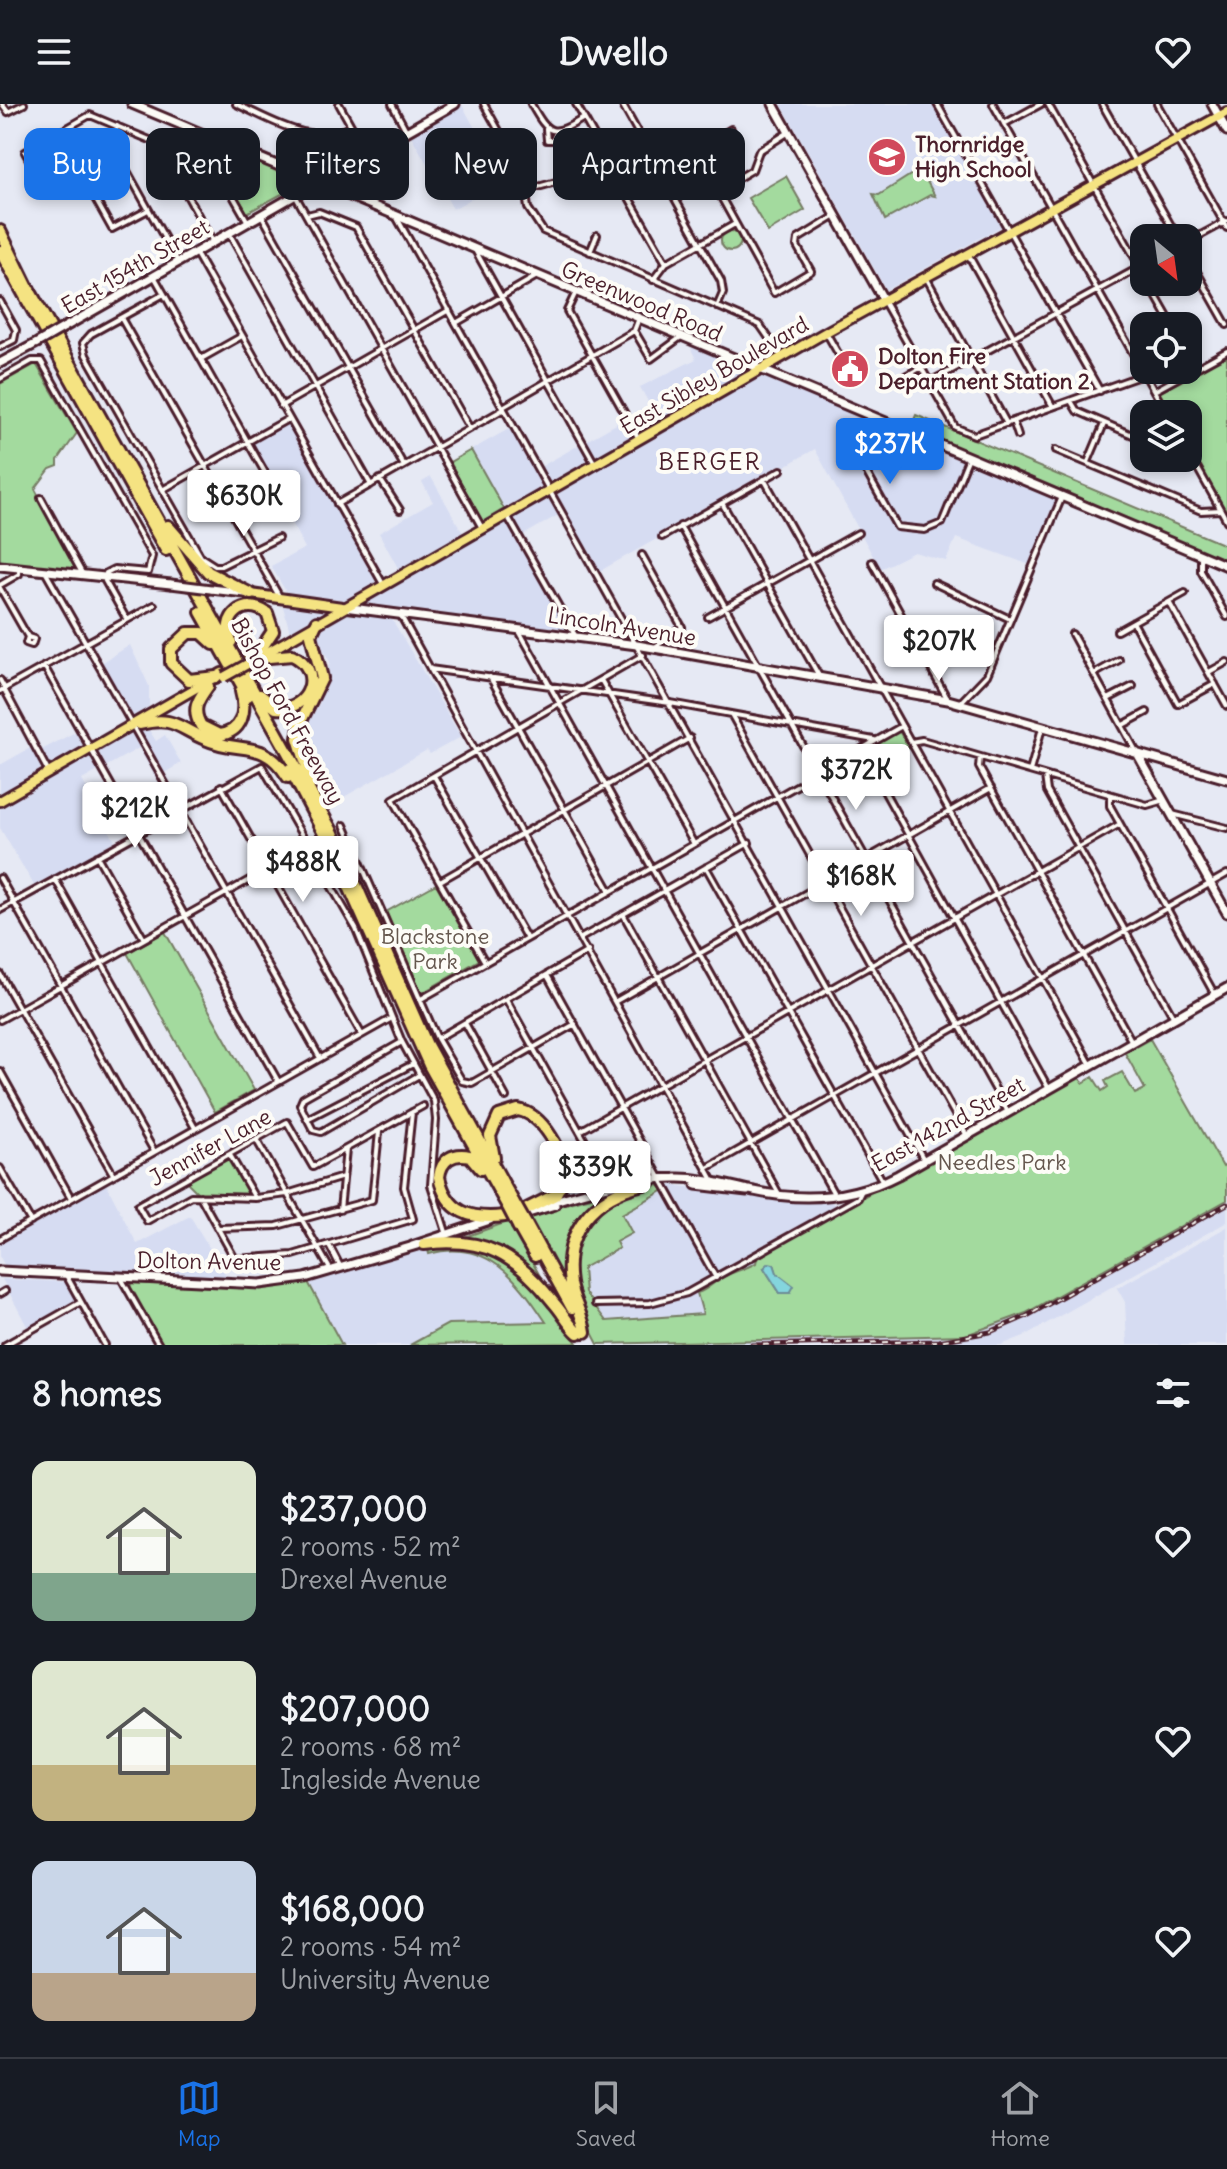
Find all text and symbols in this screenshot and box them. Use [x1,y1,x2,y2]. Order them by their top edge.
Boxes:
icon: menu [32,30,76,74]
text: Dwello [559,30,668,75]
icon: heart [1151,30,1195,74]
chip: Buy [24,128,130,200]
chip: Rent [146,128,260,200]
chip: Filters [276,128,409,200]
chip: New [425,128,537,200]
chip: Apartment [553,128,745,200]
place label: Thornridge High School [915,130,1032,183]
school or university icon: Thornridge High School [866,136,908,178]
street label: East 154th Street [56,212,214,320]
north arrow [1130,224,1202,296]
map controls [1130,224,1202,472]
street label: Greenwood Road [557,254,727,348]
street label: East Sibley Boulevard [615,310,813,440]
button: locate [1130,312,1202,384]
place label: Dolton Fire Department Station 2 [878,342,1090,395]
public building icon: Dolton Fire Department Station 2 [829,348,871,390]
button: layers [1130,400,1202,472]
pin: $237K [834,418,946,486]
text: $237K [854,427,926,460]
district label: BERGER [658,446,762,476]
pin: $630K [188,470,300,538]
text: $630K [205,479,283,512]
street label: Lincoln Avenue [546,600,698,652]
street label: Bishop Ford Freeway [225,613,351,809]
pin: $207K [883,615,995,683]
text: $207K [902,624,976,657]
pin: $372K [800,744,912,812]
text: $372K [820,753,892,786]
pin: $212K [79,782,191,850]
text: $212K [100,791,170,824]
pin: $488K [247,836,359,904]
text: $488K [265,845,341,878]
pin: $168K [805,850,917,918]
text: $168K [826,859,896,892]
park label: Blackstone Park [381,922,489,975]
street label: East 142nd Street [866,1070,1030,1178]
street label: Jennifer Lane [144,1102,276,1192]
pin: $339K [539,1141,651,1209]
park label: Needles Park [937,1148,1067,1176]
text: $339K [558,1150,632,1183]
street label: Dolton Avenue [137,1246,281,1276]
icon: filters [1151,1371,1195,1415]
text: 8 homes [32,1372,162,1415]
text: $237,000 [280,1487,428,1530]
icon: home [96,1493,192,1589]
icon: heart [1151,1519,1195,1563]
text: 2 rooms · 52 m² [280,1530,461,1563]
text: Drexel Avenue [280,1563,447,1596]
text: $207,000 [280,1687,430,1730]
icon: home [96,1693,192,1789]
icon: heart [1151,1719,1195,1763]
text: 2 rooms · 68 m² [280,1730,462,1763]
text: Ingleside Avenue [280,1763,481,1796]
text: $168,000 [280,1887,425,1930]
icon: home [96,1893,192,1989]
icon: heart [1151,1919,1195,1963]
text: 2 rooms · 54 m² [280,1930,462,1963]
text: University Avenue [280,1963,490,1996]
tab: Map [177,2076,221,2152]
tab: Saved [576,2076,636,2152]
tab: Home [990,2076,1050,2152]

